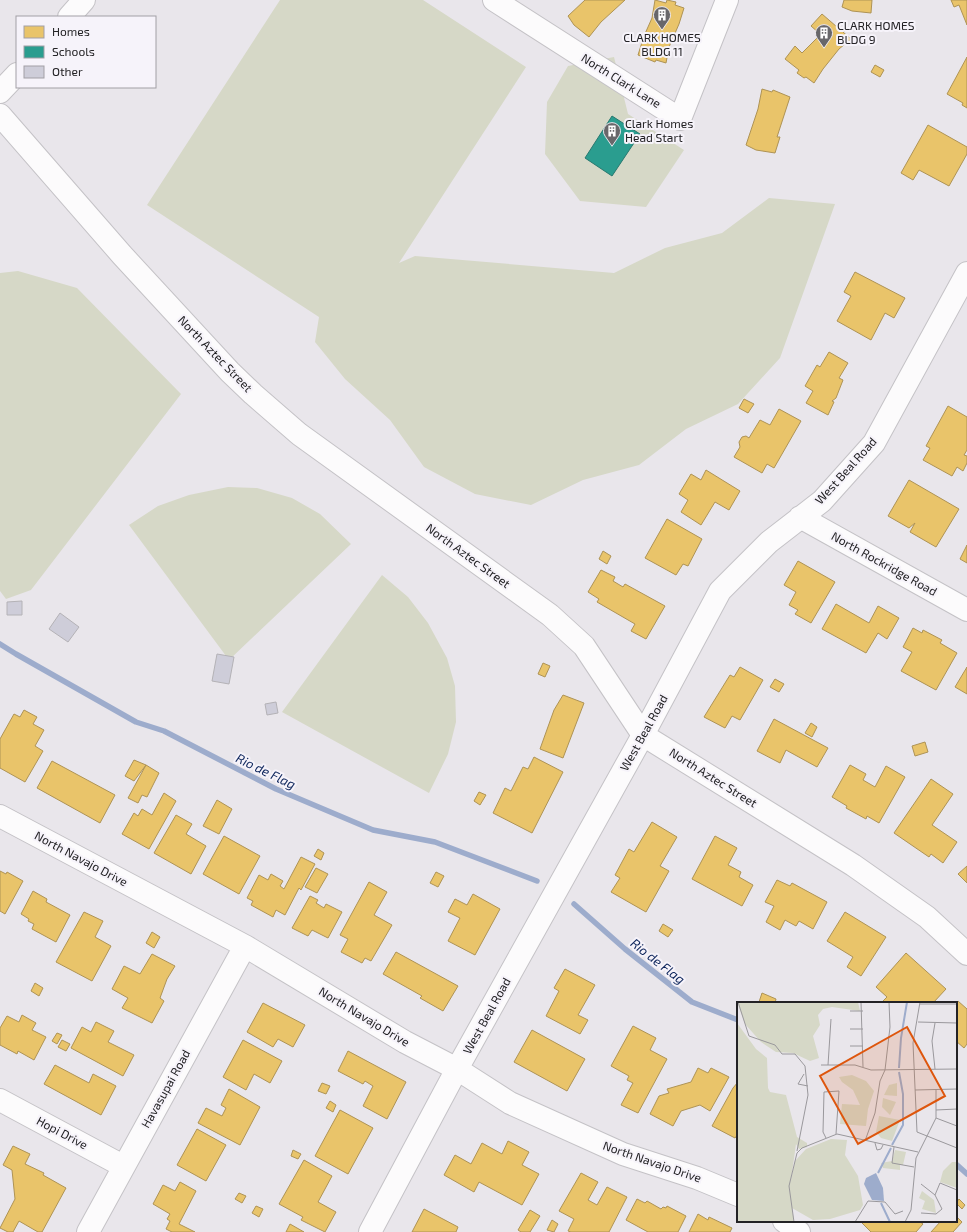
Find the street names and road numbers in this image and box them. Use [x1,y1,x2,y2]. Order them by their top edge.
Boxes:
street label: North Clark Lane [579,50,664,110]
street label: North Aztec Street [176,312,256,395]
street label: West Beal Road [812,434,879,507]
street label: North Aztec Street [424,520,514,591]
street label: North Rockridge Road [829,528,940,598]
street label: West Beal Road [616,692,670,773]
street label: North Aztec Street [667,745,760,810]
street label: North Navajo Drive [32,828,130,889]
street label: West Beal Road [459,975,513,1056]
street label: North Navajo Drive [316,984,412,1050]
street label: Havasupai Road [138,1047,192,1130]
street label: Hopi Drive [34,1113,90,1151]
street label: North Navajo Drive [601,1138,703,1185]

